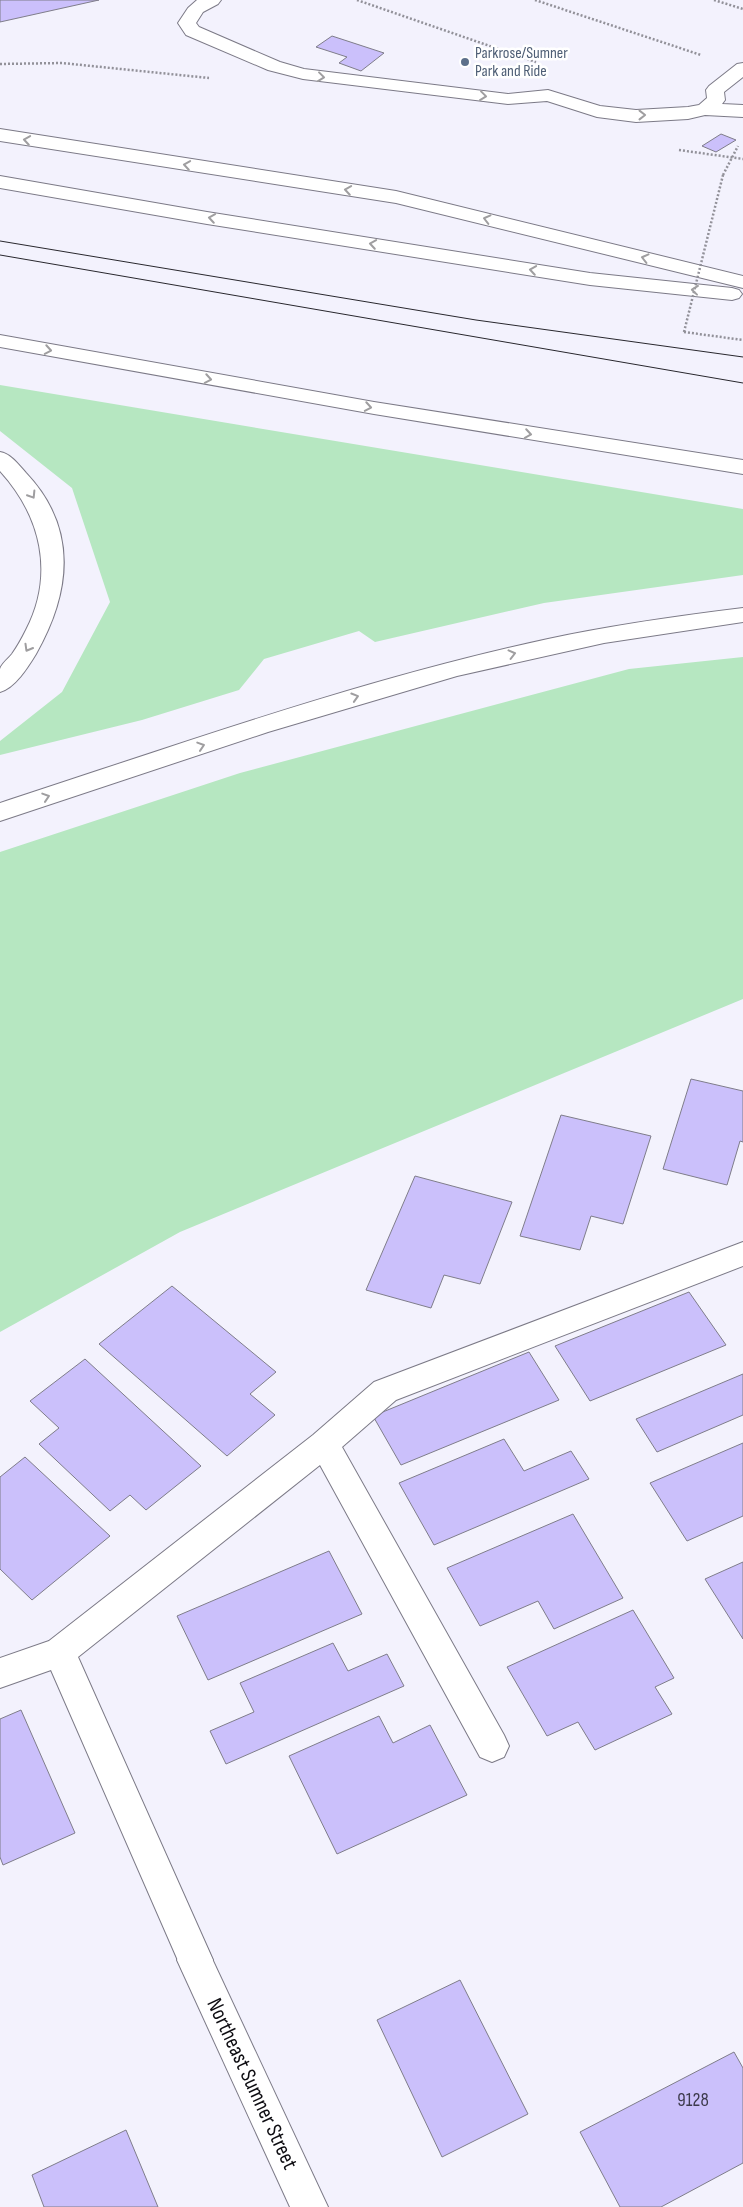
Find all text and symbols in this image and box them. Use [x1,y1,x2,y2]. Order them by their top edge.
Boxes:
place label: Parkrose/Sumner Park and Ride [475,44,568,81]
marker: Parkrose/Sumner Park and Ride [459,56,471,68]
one-way arrow [318,71,326,82]
one-way arrow [479,90,487,101]
one-way arrow [638,110,646,120]
one-way arrow [22,135,31,145]
one-way arrow [183,160,192,170]
one-way arrow [344,185,352,195]
one-way arrow [208,214,217,224]
one-way arrow [482,214,491,225]
one-way arrow [369,239,377,250]
one-way arrow [640,253,649,264]
one-way arrow [529,265,538,275]
one-way arrow [690,285,698,296]
one-way arrow [44,345,52,355]
one-way arrow [204,373,212,383]
one-way arrow [364,402,372,412]
one-way arrow [525,428,533,439]
one-way arrow [25,489,35,498]
one-way arrow [24,642,34,651]
one-way arrow [508,649,517,660]
one-way arrow [351,692,359,702]
one-way arrow [196,742,204,752]
one-way arrow [42,793,50,803]
street label: Northeast Sumner Street [201,1994,304,2174]
house number: 9128 [677,2089,709,2112]

